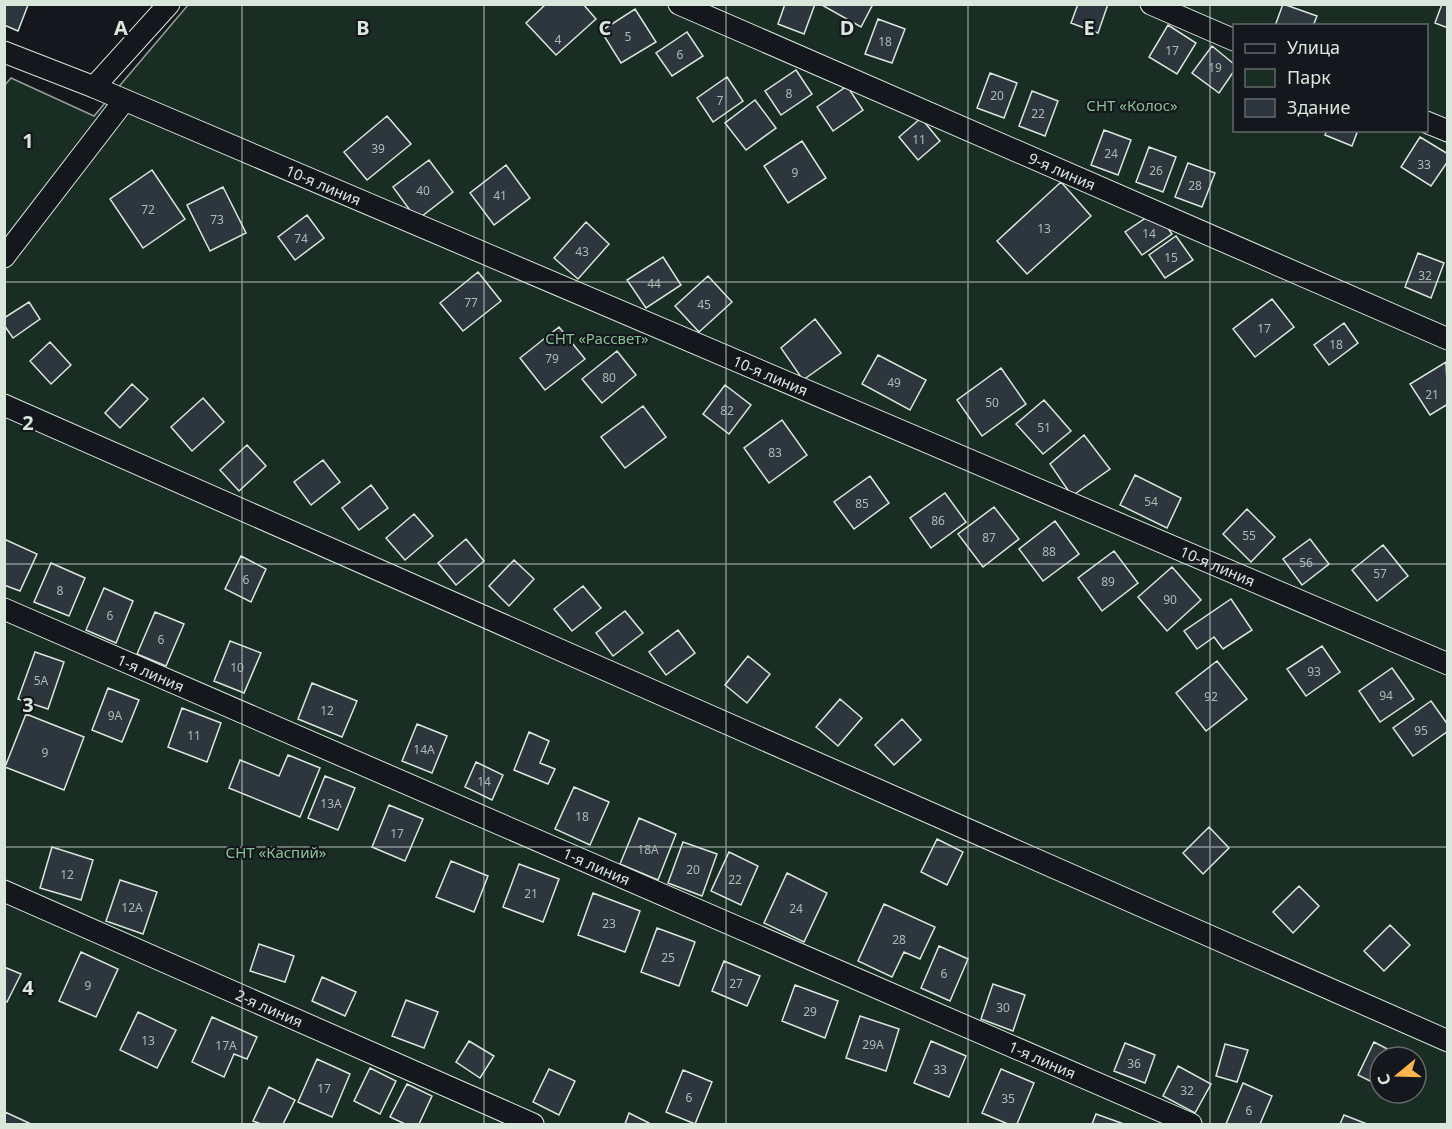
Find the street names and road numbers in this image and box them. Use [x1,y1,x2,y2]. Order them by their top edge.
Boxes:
street label: 9-я линия [1026,148,1099,194]
street label: 10-я линия [283,160,364,210]
street label: 10-я линия [730,350,811,400]
street label: 10-я линия [1177,541,1258,591]
street label: 1-я линия [114,649,187,696]
street label: 1-я линия [560,843,633,889]
street label: 2-я линия [233,984,306,1031]
street label: 1-я линия [1006,1036,1079,1083]

